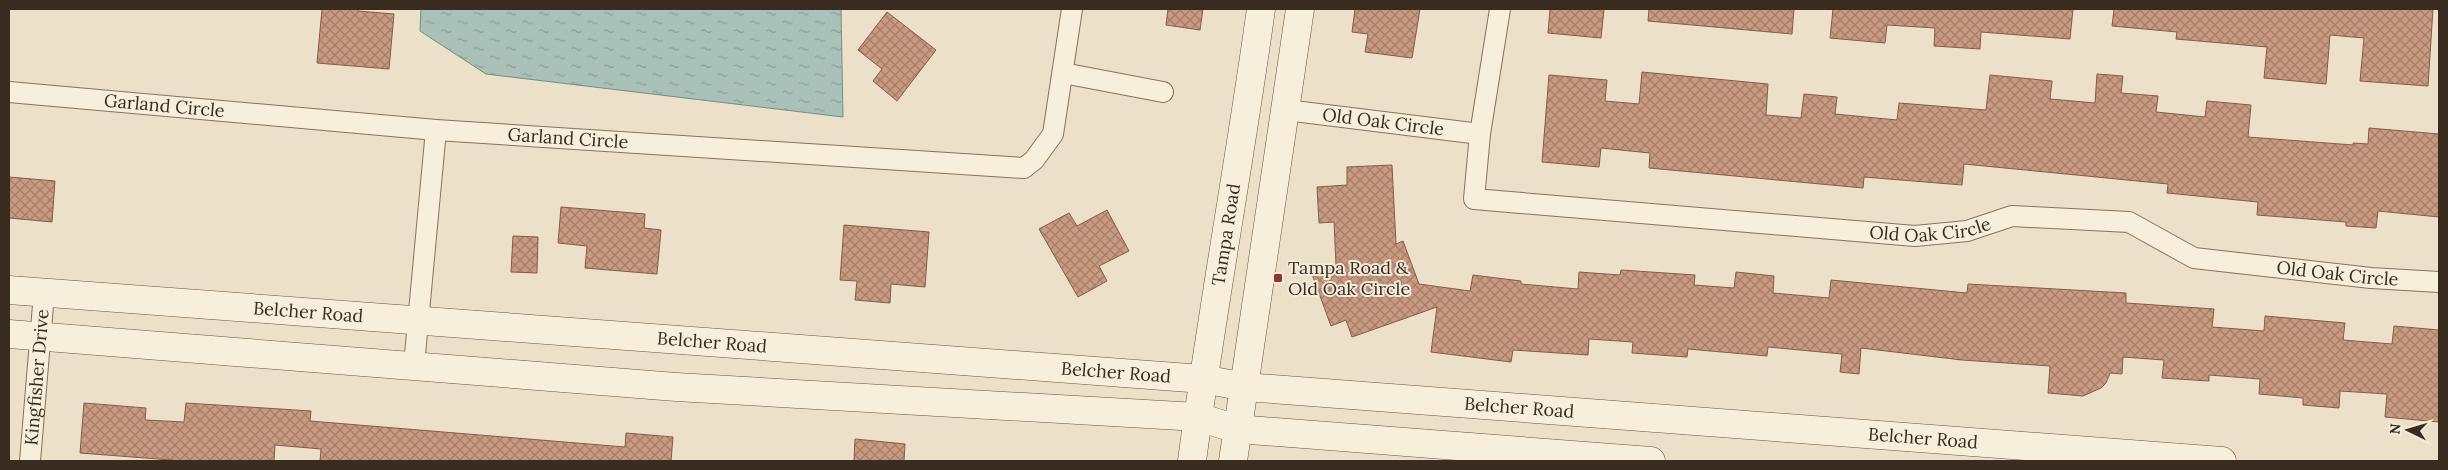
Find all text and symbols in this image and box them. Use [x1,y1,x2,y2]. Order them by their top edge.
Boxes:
street label: Garland Circle [103,89,226,122]
street label: Old Oak Circle [1321,103,1446,140]
street label: Garland Circle [507,123,629,153]
street label: Tampa Road [1206,182,1245,287]
street label: Old Oak Circle [1869,212,1994,247]
street label: Old Oak Circle [2276,255,2399,291]
place label: Tampa Road & Old Oak Circle [1288,256,1410,300]
marker: Tampa Road & Old Oak Circle [1272,272,1284,284]
street label: Belcher Road [252,296,364,327]
street label: Kingfisher Drive [19,308,54,446]
street label: Belcher Road [656,326,768,357]
street label: Belcher Road [1060,356,1172,388]
street label: Belcher Road [1463,392,1575,423]
north arrow [2383,405,2433,455]
street label: Belcher Road [1867,422,1979,454]
text: N [2386,423,2405,435]

